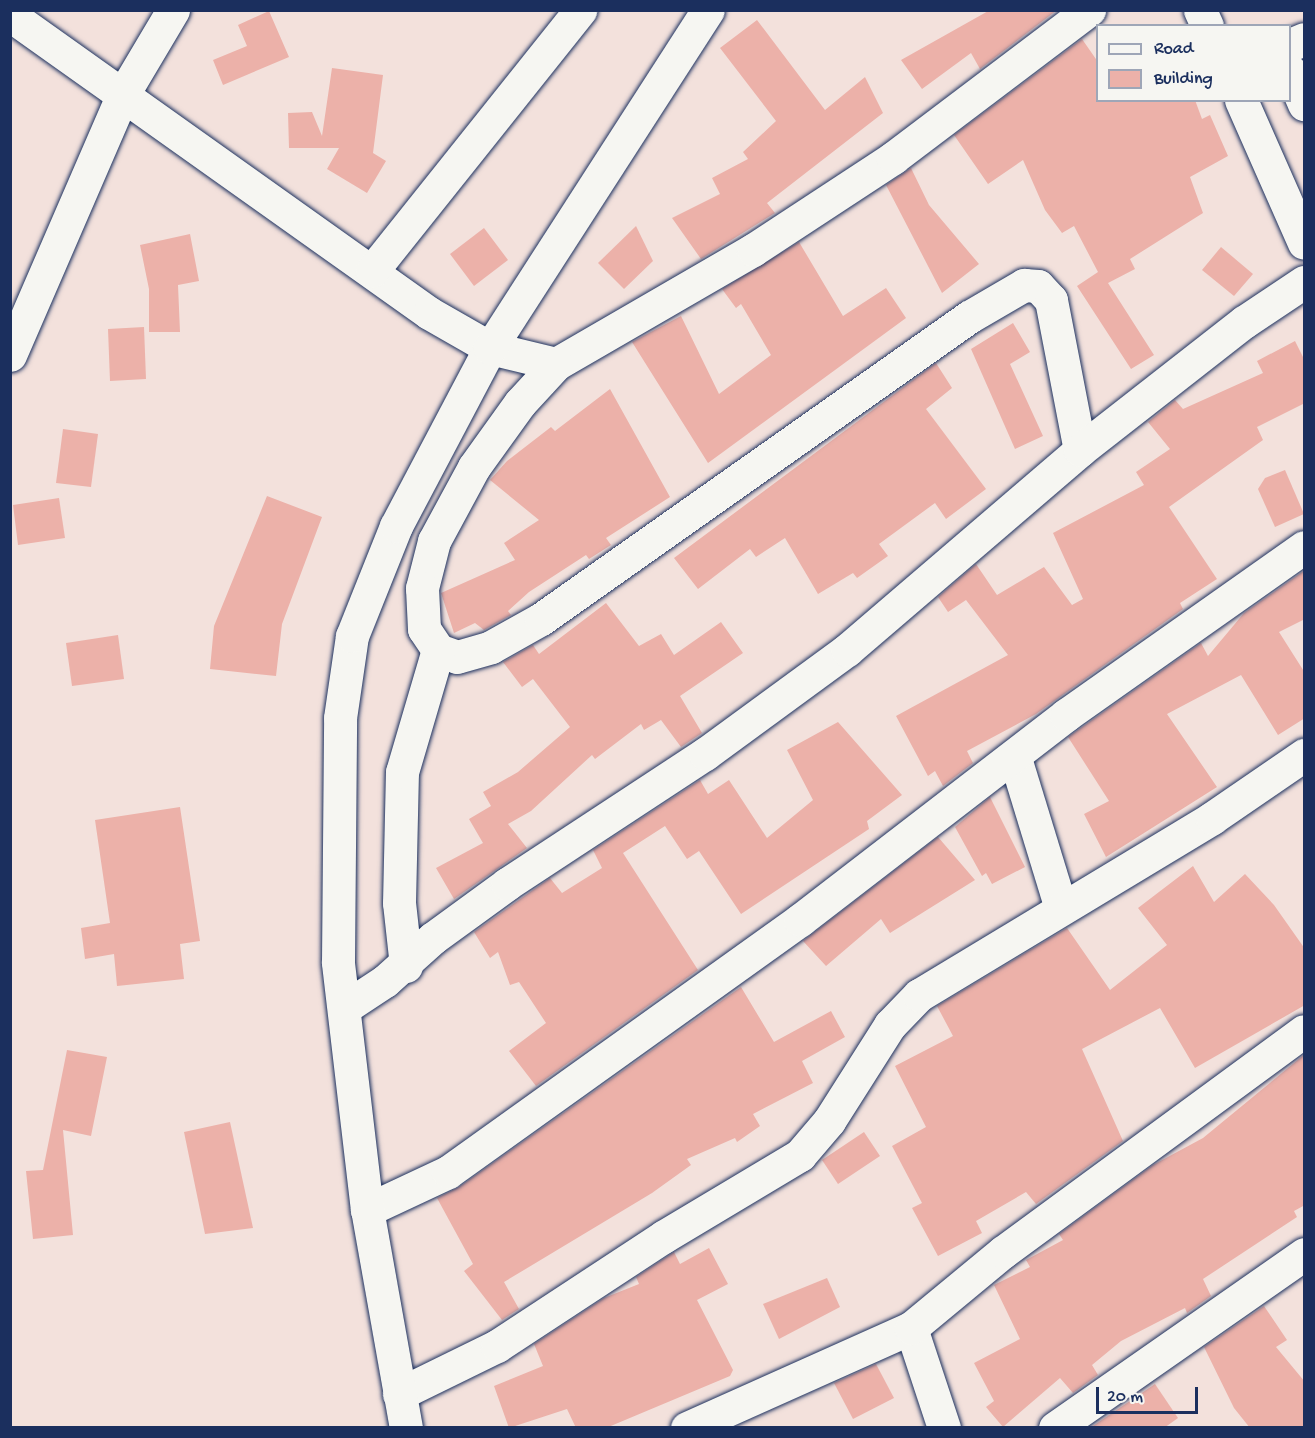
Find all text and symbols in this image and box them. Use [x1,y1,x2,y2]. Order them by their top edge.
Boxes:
legend [1096,24,1291,102]
text: Road [1154,39,1193,60]
text: Building [1154,69,1213,90]
scale bar [1099,1375,1201,1413]
text: 20 m [1107,1387,1143,1408]

